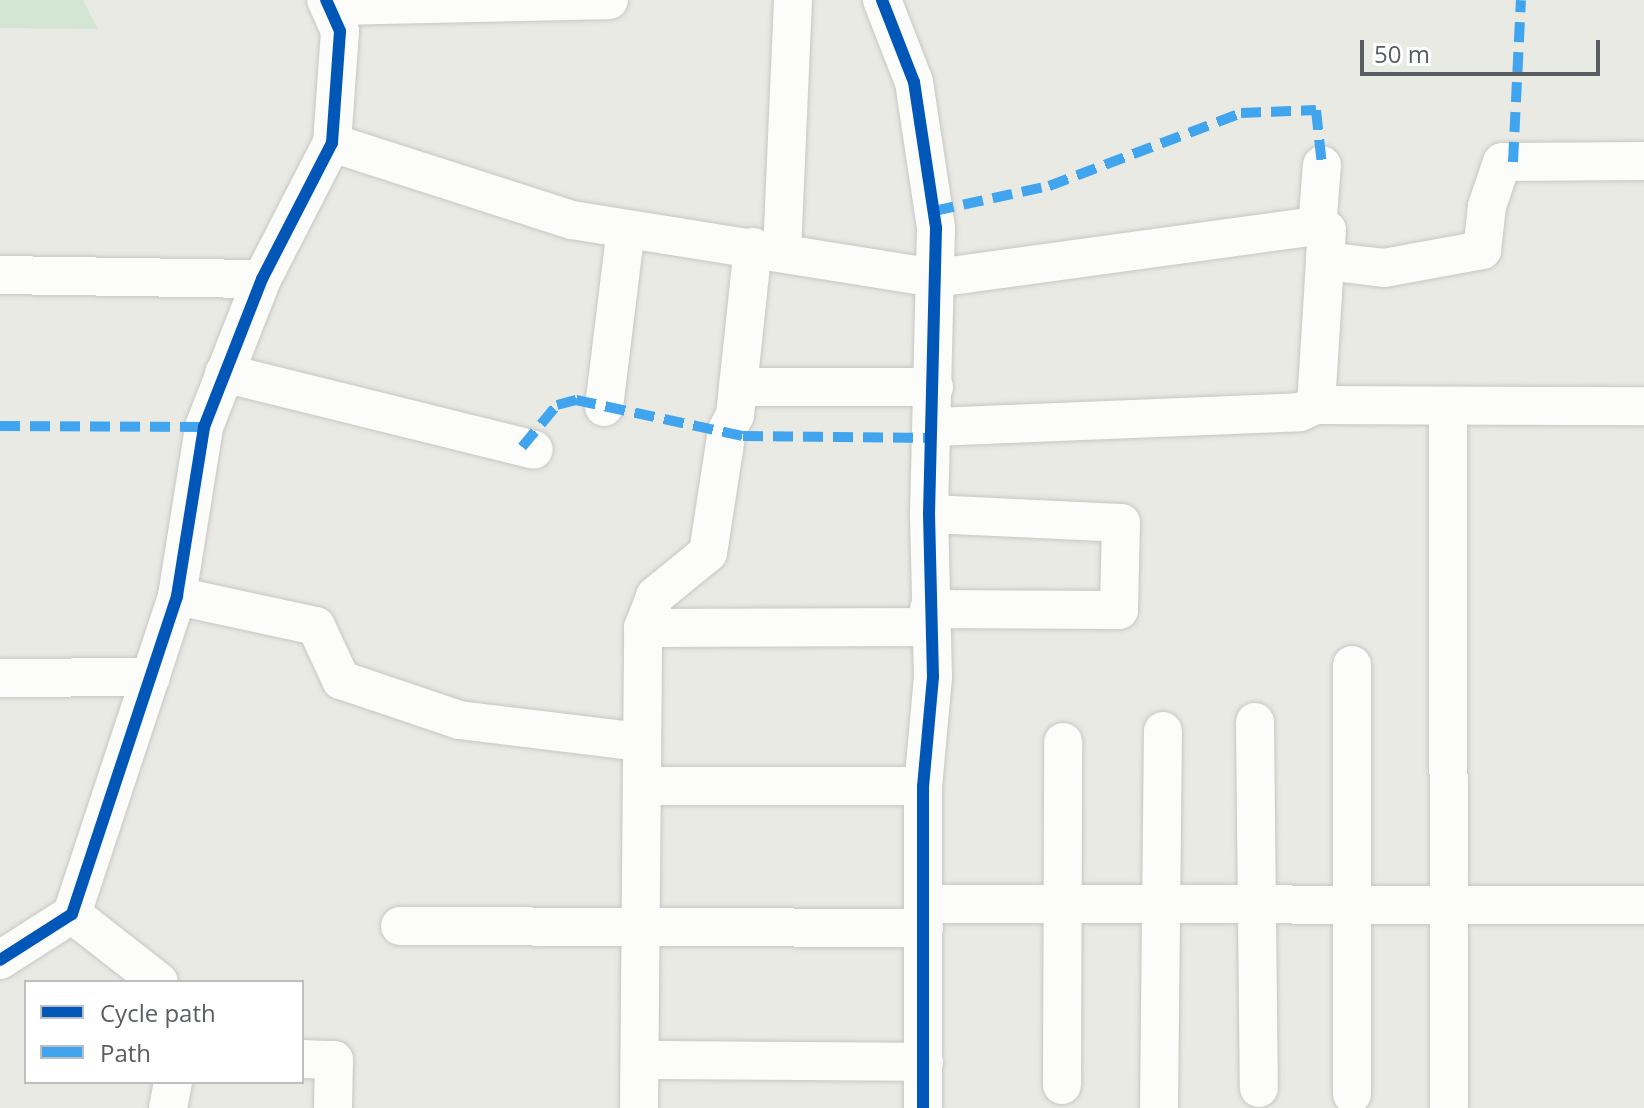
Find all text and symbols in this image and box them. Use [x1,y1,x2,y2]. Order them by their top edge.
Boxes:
scale bar [1364,24,1604,74]
text: 50 m [1374,37,1430,70]
legend [24,980,304,1084]
text: Cycle path [100,996,216,1029]
text: Path [100,1036,151,1069]

